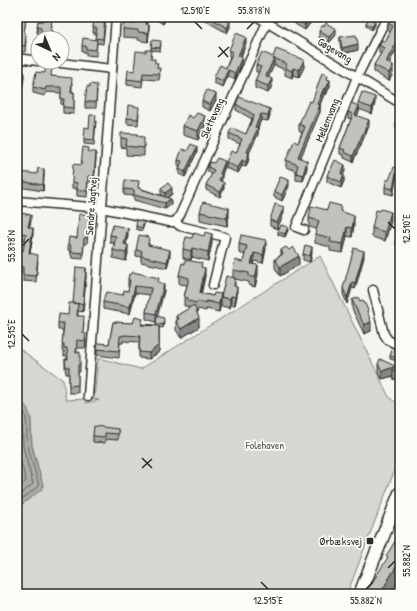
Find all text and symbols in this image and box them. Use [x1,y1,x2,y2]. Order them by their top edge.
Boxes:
text: 12.510°E [180,4,210,17]
text: 55.878°N [238,4,270,17]
north arrow [30,30,70,70]
street label: Gøgevang [315,34,355,66]
text: N [50,50,64,64]
street label: Slettevang [197,95,227,140]
street label: Mellemvang [312,96,342,144]
street label: Søndre Jagtvej [82,176,100,236]
text: 12.510°E [400,214,413,244]
text: 55.878°N [5,230,18,262]
text: 12.515°E [5,319,18,349]
park label: Folehaven [245,438,284,452]
place label: Ørbæksvej [319,534,362,548]
marker: Ørbæksvej [365,536,375,546]
text: 55.882°N [400,545,413,577]
text: 12.515°E [253,594,283,607]
text: 55.882°N [350,594,382,607]

